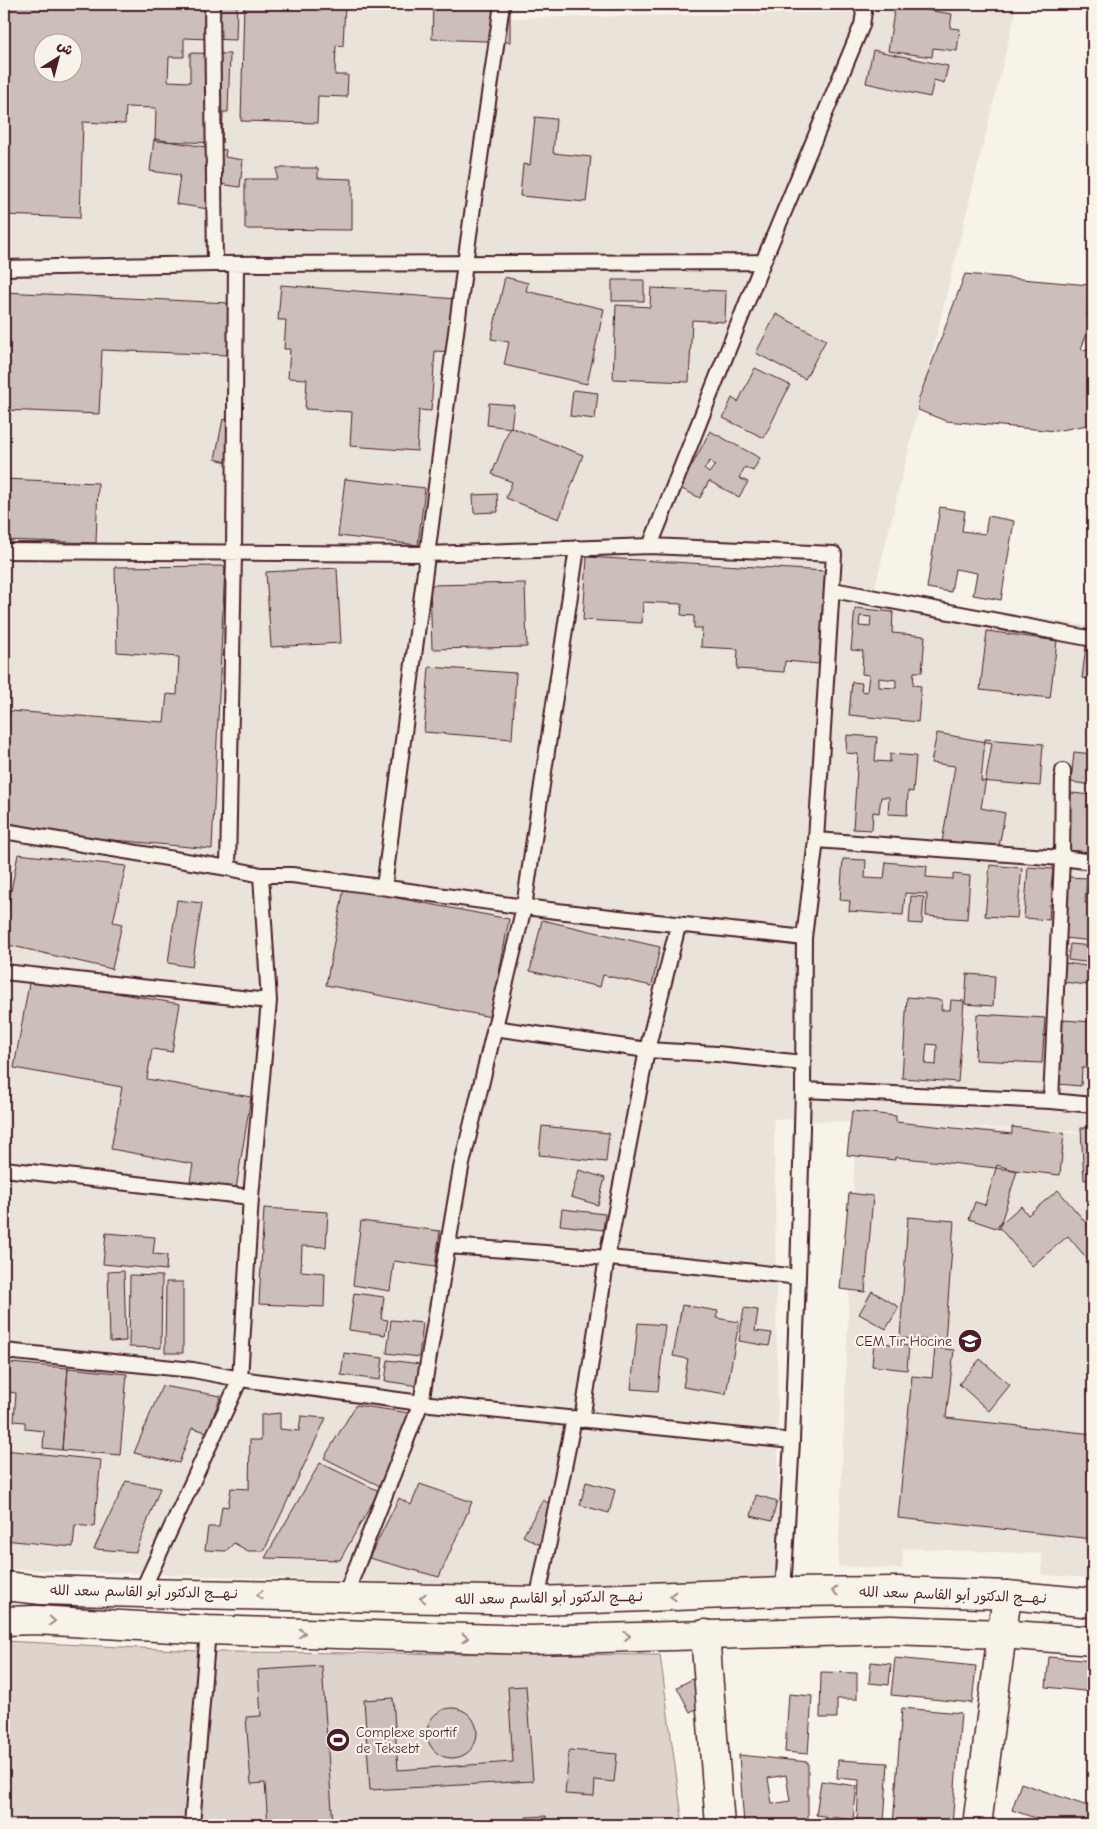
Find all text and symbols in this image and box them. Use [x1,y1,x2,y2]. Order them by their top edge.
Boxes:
north arrow [32,32,82,82]
text: ش [54,36,77,59]
school or university icon: CEM Tir Hocine [957,1328,983,1354]
place label: CEM Tir Hocine [856,1333,952,1350]
street label: نـهـــج الدكتور أبو القاسم سعد الله [50,1582,238,1604]
street label: نـهـــج الدكتور أبو القاسم سعد الله [859,1583,1047,1609]
one-way arrow [831,1586,838,1596]
street label: نـهـــج الدكتور أبو القاسم سعد الله [455,1588,643,1610]
one-way arrow [256,1590,264,1600]
one-way arrow [668,1591,676,1601]
one-way arrow [418,1593,426,1603]
one-way arrow [49,1616,57,1627]
one-way arrow [298,1628,306,1638]
one-way arrow [623,1631,631,1642]
one-way arrow [461,1632,469,1643]
place label: Complexe sportif de Teksebt [356,1724,458,1757]
sports icon: Complexe sportif de Teksebt [325,1727,351,1753]

